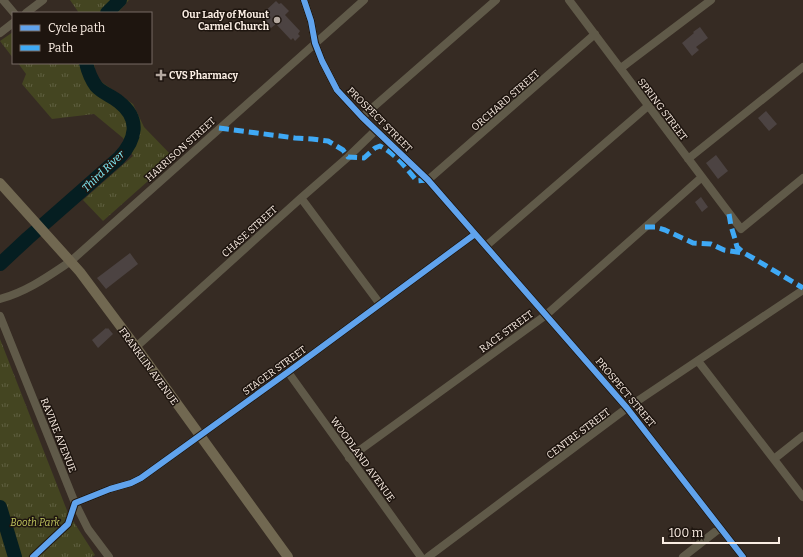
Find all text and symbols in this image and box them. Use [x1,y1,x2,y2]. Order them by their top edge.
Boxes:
place label: Our Lady of Mount Carmel Church [182,9,270,33]
legend [12,12,152,64]
marker: Our Lady of Mount Carmel Church [272,15,282,25]
text: Cycle path [48,21,106,35]
text: Path [48,41,74,55]
street label: ORCHARD STREET [469,68,542,134]
marker: CVS Pharmacy [156,70,166,80]
place label: CVS Pharmacy [169,70,238,82]
street label: SPRING STREET [635,76,690,143]
street label: PROSPECT STREET [344,85,414,155]
street label: HARRISON STREET [143,115,218,184]
water label: Third River [79,148,128,195]
street label: CHASE STREET [219,204,280,260]
street label: RACE STREET [477,308,536,355]
street label: FRANKLIN AVENUE [116,326,180,408]
street label: STAGER STREET [241,344,309,398]
street label: PROSPECT STREET [593,356,658,430]
street label: RAVINE AVENUE [38,396,79,474]
street label: CENTRE STREET [544,406,613,462]
street label: WOODLAND AVENUE [327,415,397,504]
park label: Booth Park [10,517,60,529]
scale bar [663,519,779,545]
text: 100 m [669,526,704,540]

